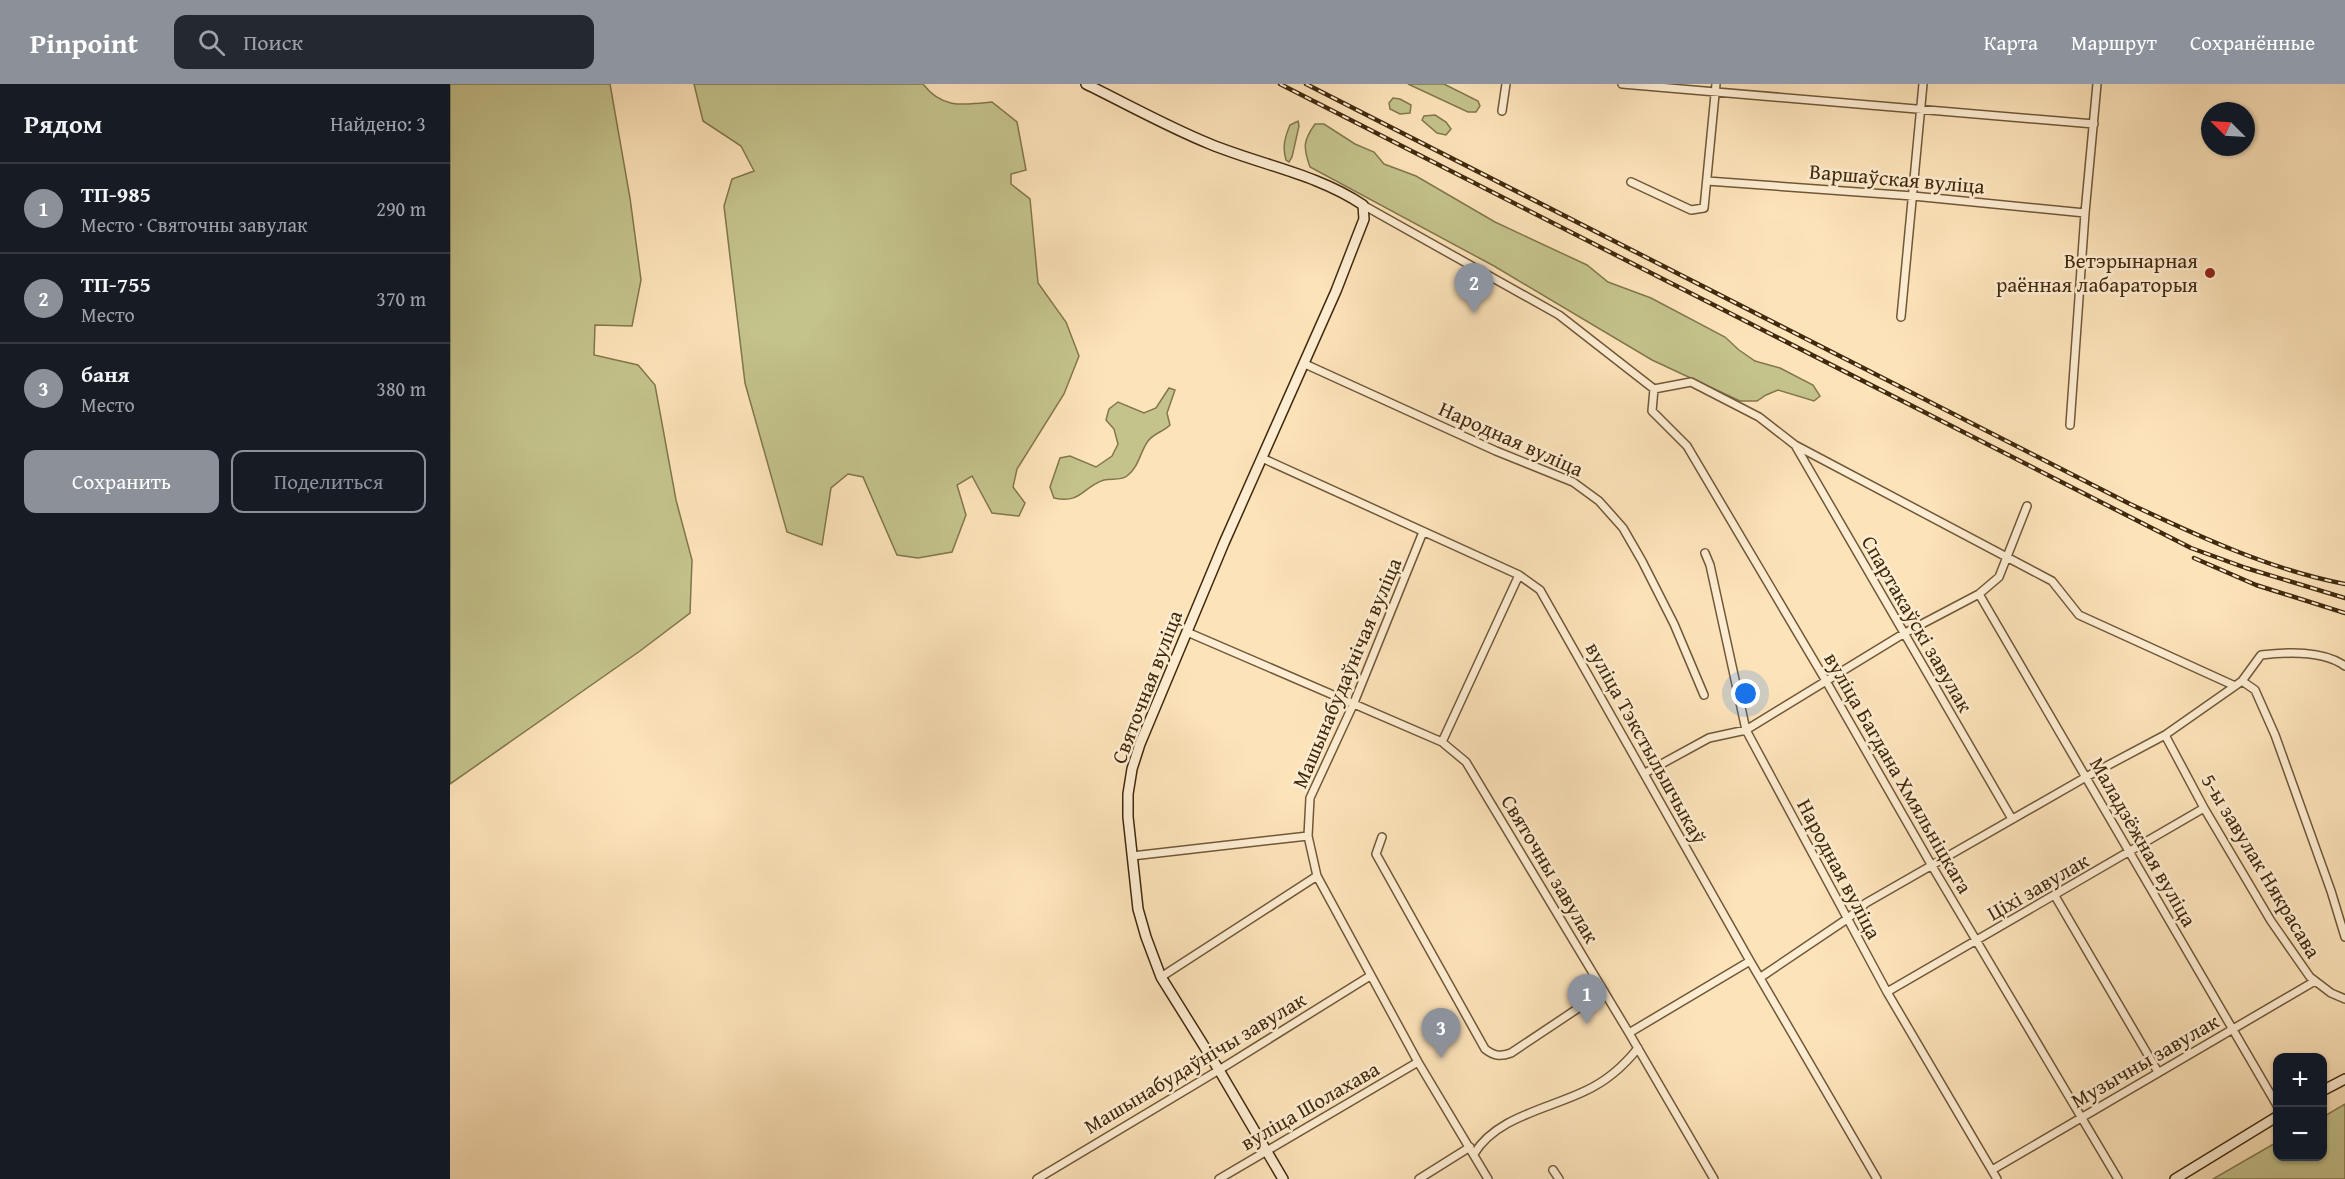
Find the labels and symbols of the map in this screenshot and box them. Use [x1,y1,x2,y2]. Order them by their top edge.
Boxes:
north arrow [2201,102,2255,156]
street label: Варшаўская вуліца [1808,155,1986,202]
place label: Ветэрынарная раённая лабараторыя [1996,245,2198,300]
pin: 2 [1454,264,1494,313]
marker: Ветэрынарная раённая лабараторыя [2203,266,2217,280]
street label: Народная вуліца [1434,393,1588,484]
street label: Спартакаўскі завулак [1854,529,1981,718]
street label: Машынабудаўнічая вуліца [1284,553,1409,793]
street label: Святочная вуліца [1103,606,1190,768]
street label: вуліца Тэкстыльшчыкаў [1578,636,1715,850]
street label: вуліца Багдана Хмяльніцкага [1817,646,1980,899]
your location [1731,679,1760,708]
street label: Маладзёжная вуліца [2082,751,2205,932]
street label: 5-ы завулак Някрасава [2194,768,2329,964]
street label: Святочны завулак [1494,789,1607,949]
street label: Народная вуліца [1789,793,1890,945]
street label: Ціхі завулак [1981,845,2095,928]
pin: 1 [1568,974,1606,1024]
street label: Машынабудаўнічы завулак [1078,984,1312,1141]
street label: Музычны завулак [2065,1006,2225,1116]
pin: 3 [1422,1008,1460,1058]
street label: вуліца Шолахава [1235,1053,1385,1158]

